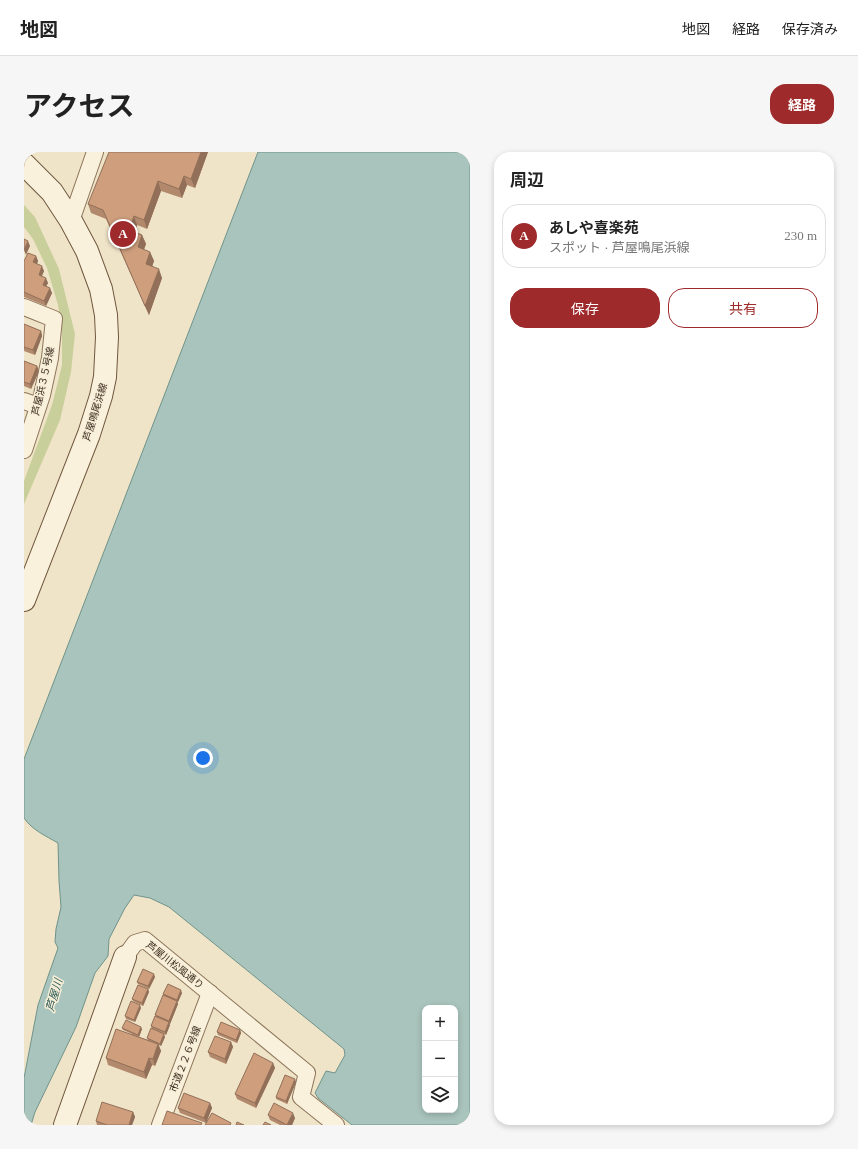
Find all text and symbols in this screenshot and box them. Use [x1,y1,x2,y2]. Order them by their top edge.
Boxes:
text: 地図 [20,19,58,40]
text: 地図 [682,22,710,37]
text: 経路 [732,22,760,37]
text: 保存済み [782,22,838,37]
button: 経路 [770,84,834,124]
text: アクセス [24,91,135,122]
text: 周辺 [510,171,544,190]
pin: A [110,219,136,249]
text: あしや喜楽苑 [549,220,639,236]
text: A [519,228,529,243]
text: 230 m [784,228,817,243]
text: スポット · 芦屋鳴尾浜線 [549,240,690,255]
button: 保存 [510,288,660,328]
button: 共有 [668,288,818,328]
street label: 芦屋浜３５号線 [30,346,56,416]
street label: 芦屋鳴尾浜線 [81,382,109,442]
your location [193,748,213,768]
street label: 芦屋川松風通り [144,939,206,991]
water label: 芦屋川 [44,977,65,1013]
map controls [422,1005,458,1113]
button: + [422,1005,458,1041]
street label: 市道２２６号線 [167,1024,203,1094]
button: − [422,1041,458,1077]
button: layers [422,1077,458,1113]

